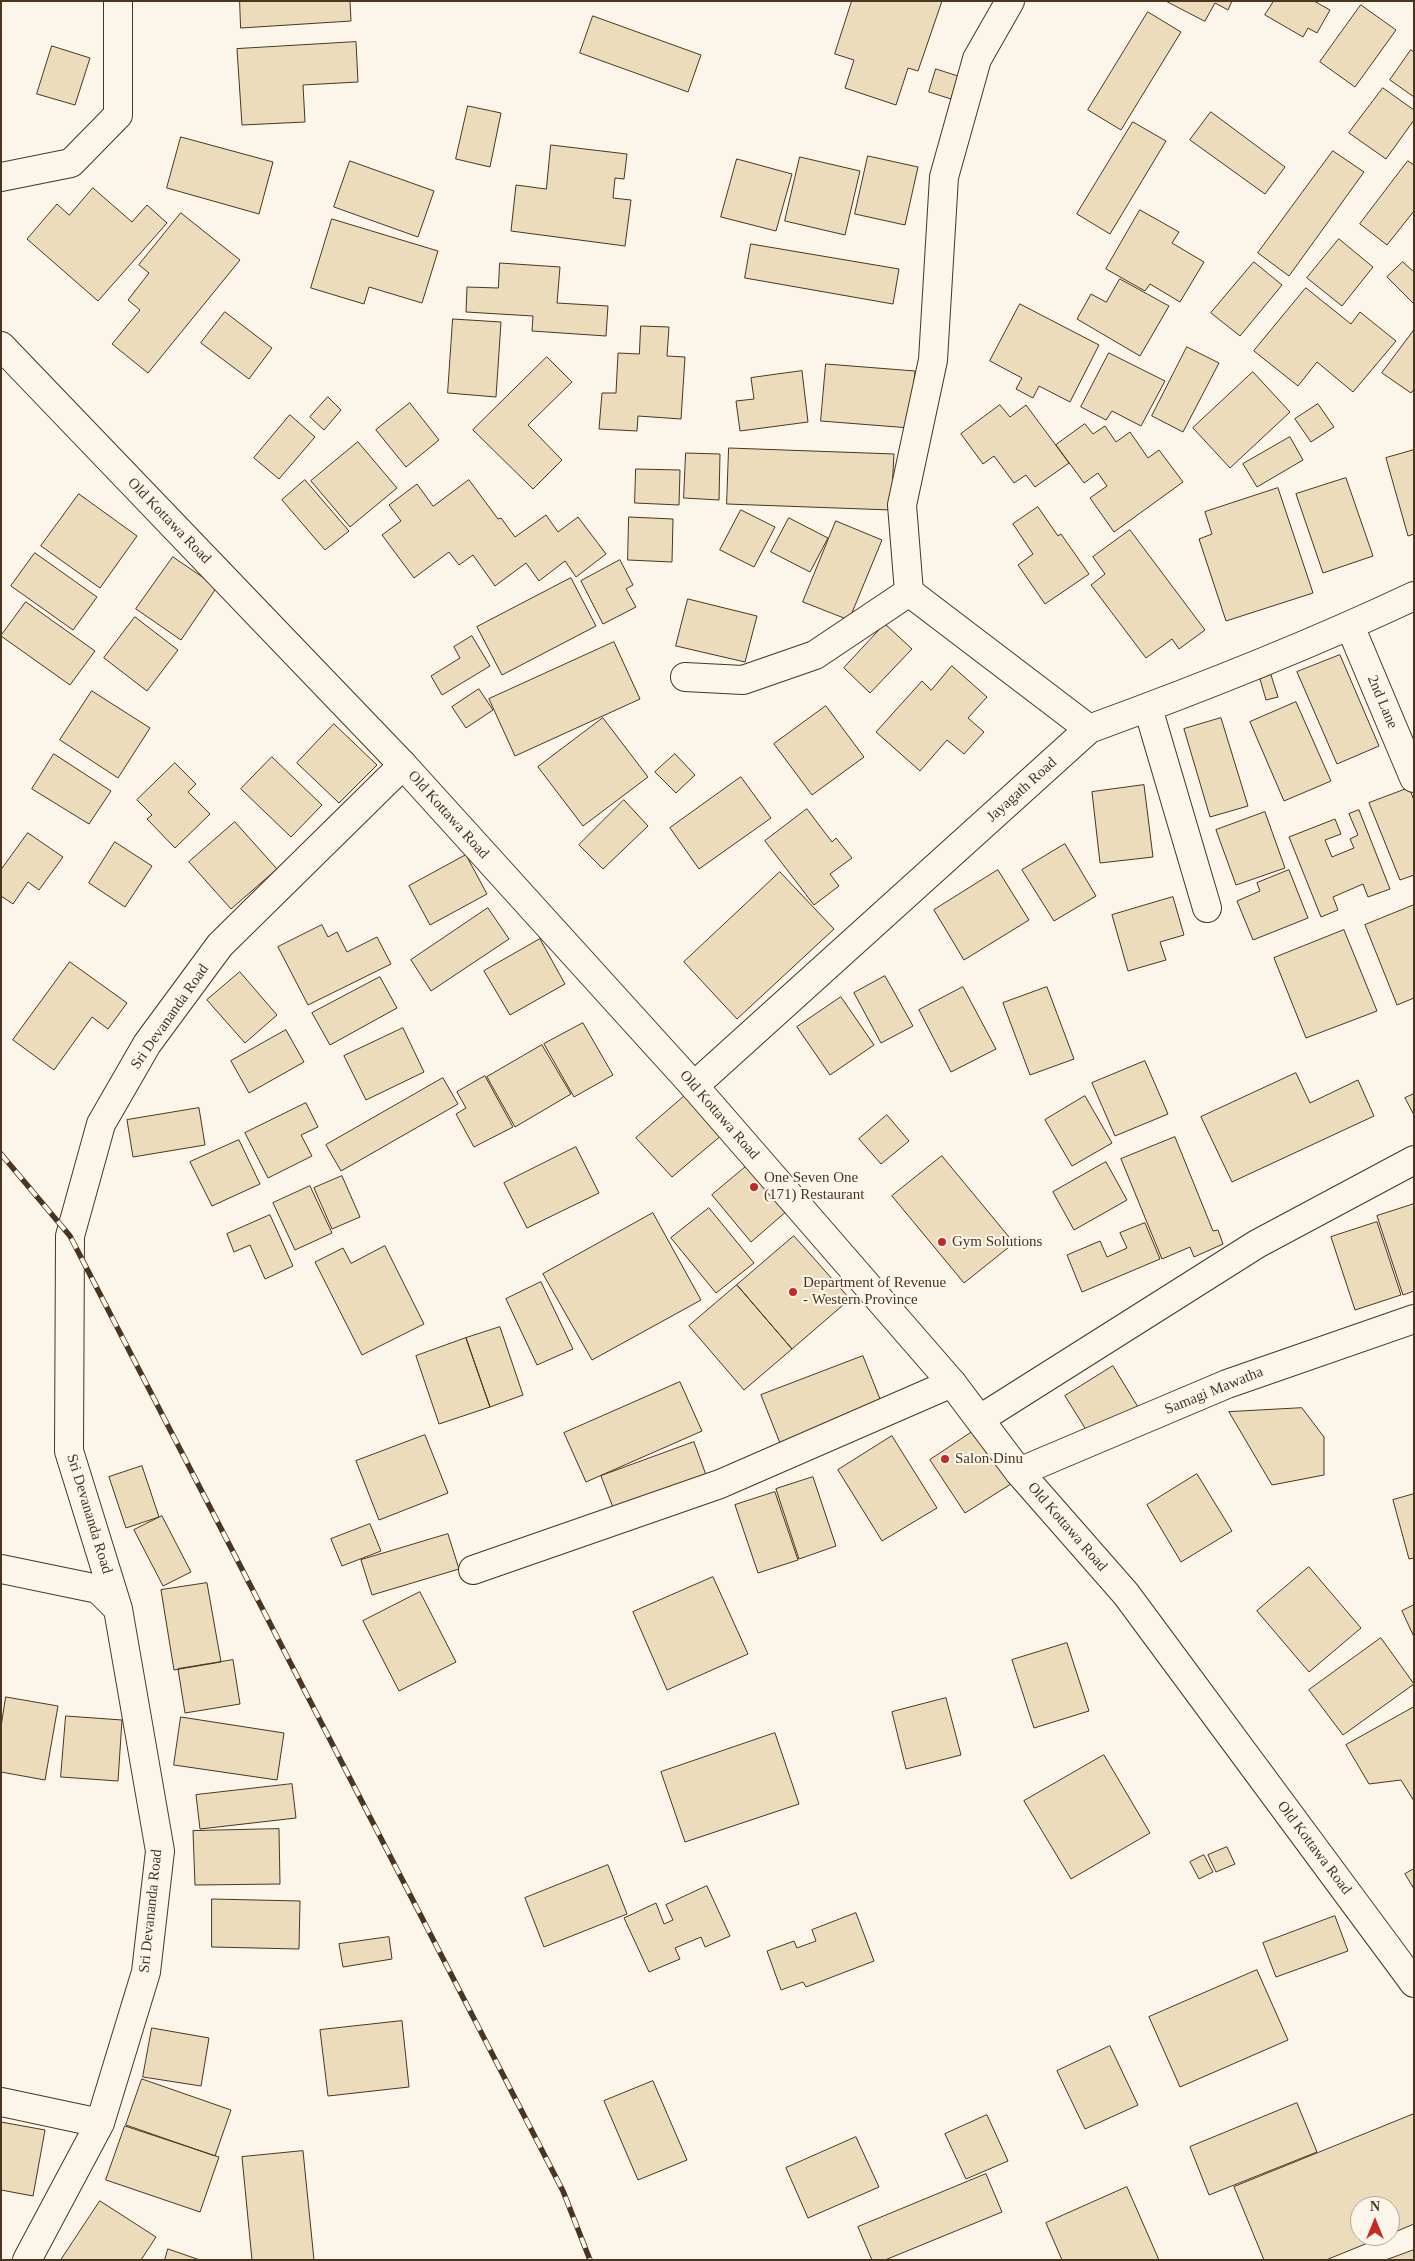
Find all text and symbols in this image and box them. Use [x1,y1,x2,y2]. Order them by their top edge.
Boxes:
street label: Old Kottawa Road [123,474,215,568]
street label: 2nd Lane [1363,673,1401,731]
street label: Jayagath Road [983,754,1061,826]
street label: Old Kottawa Road [404,767,492,863]
street label: Sri Devananda Road [127,961,213,1073]
street label: Old Kottawa Road [675,1067,763,1163]
place label: One Seven One (171) Restaurant [764,1169,864,1204]
marker: One Seven One (171) Restaurant [748,1181,760,1193]
place label: Gym Solutions [952,1233,1042,1251]
marker: Gym Solutions [936,1236,948,1248]
place label: Department of Revenue - Western Province [803,1274,946,1309]
marker: Department of Revenue - Western Province [787,1286,799,1298]
street label: Samagi Mawatha [1162,1363,1266,1419]
place label: Salon Dinu [955,1450,1023,1468]
street label: Sri Devananda Road [62,1452,116,1576]
marker: Salon Dinu [939,1453,951,1465]
street label: Old Kottawa Road [1023,1479,1111,1575]
street label: Old Kottawa Road [1273,1798,1355,1898]
street label: Sri Devananda Road [136,1848,166,1974]
north arrow [1350,2196,1400,2246]
text: N [1370,2199,1380,2214]

